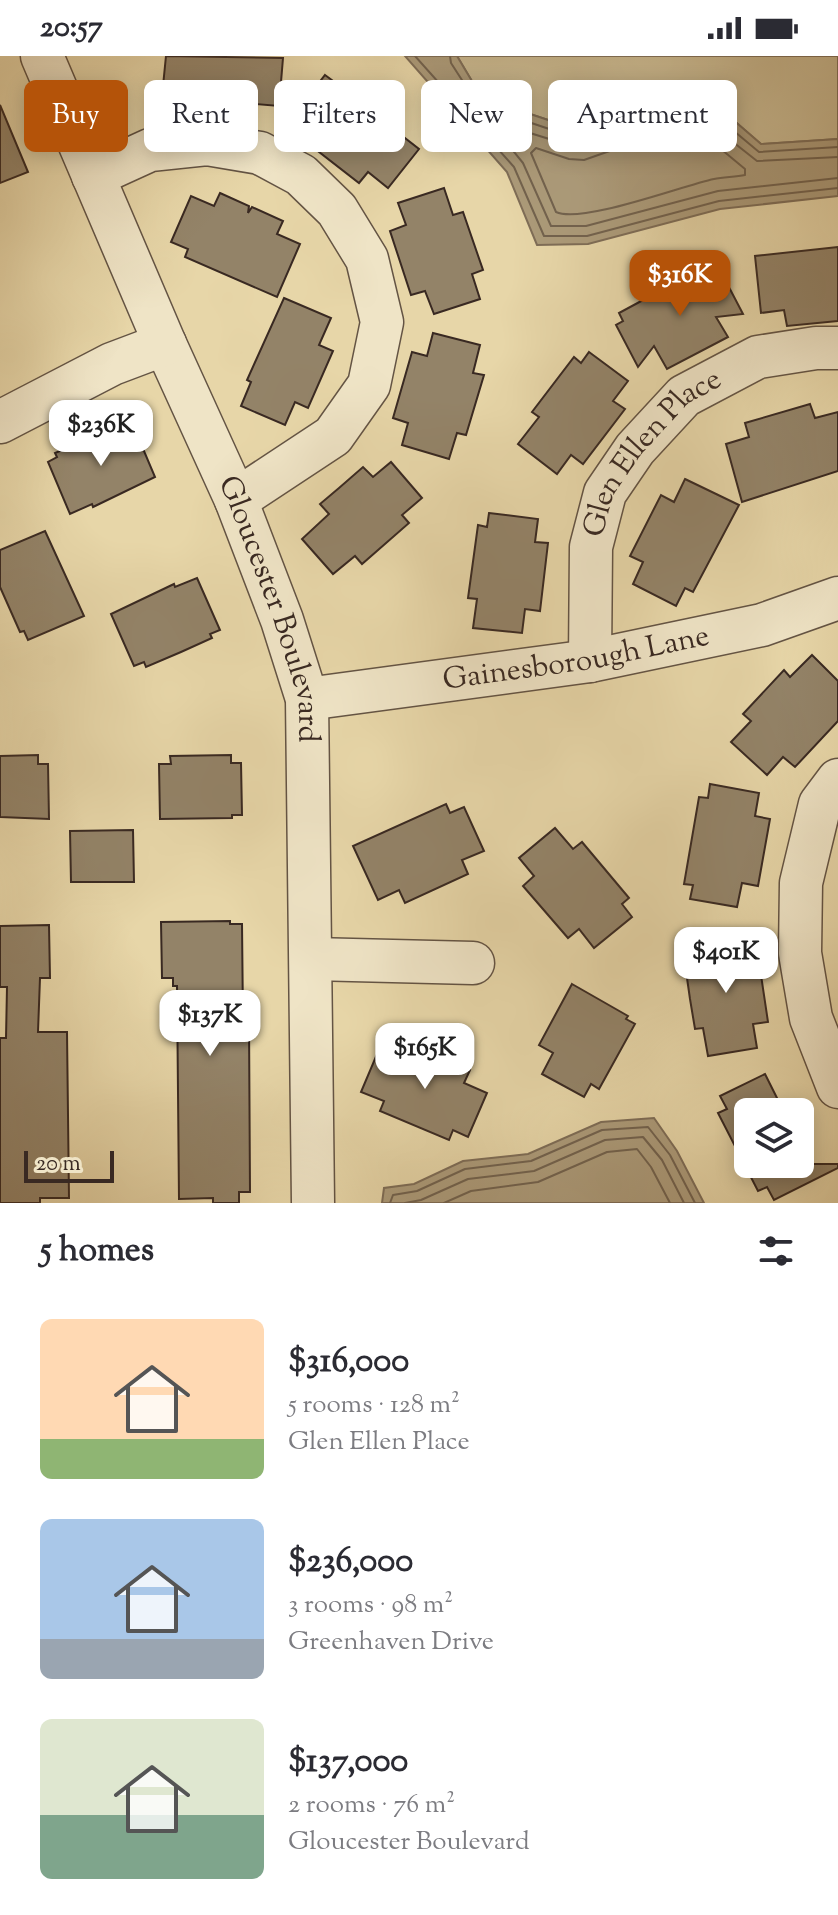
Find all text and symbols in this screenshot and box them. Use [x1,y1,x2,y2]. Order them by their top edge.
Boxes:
text: 20:57 [40,7,103,50]
chip: Buy [24,80,128,152]
chip: Rent [144,80,258,152]
chip: Filters [274,80,405,152]
chip: New [421,80,532,152]
chip: Apartment [548,80,737,152]
pin: $316K [624,250,736,318]
text: $316K [648,257,712,294]
street label: Glen Ellen Place [573,359,729,542]
pin: $236K [45,400,157,468]
text: $236K [67,407,135,444]
street label: Gloucester Boulevard [206,469,329,743]
street label: Gainesborough Lane [440,615,713,702]
pin: $401K [670,927,782,995]
text: $401K [692,934,760,971]
pin: $137K [154,990,266,1058]
text: $137K [177,997,243,1034]
pin: $165K [369,1023,481,1091]
text: $165K [393,1030,457,1067]
map controls [734,1098,814,1178]
button: layers [734,1098,814,1178]
scale bar [24,1147,114,1183]
text: 20 m [36,1149,81,1181]
text: 5 homes [40,1227,154,1276]
icon: filters [754,1229,798,1273]
text: $316,000 [288,1338,409,1387]
icon: home [104,1351,200,1447]
text: 5 rooms · 128 m² [288,1387,460,1424]
text: Glen Ellen Place [288,1424,470,1461]
text: $236,000 [288,1538,413,1587]
icon: home [104,1551,200,1647]
text: 3 rooms · 98 m² [288,1587,453,1624]
text: Greenhaven Drive [288,1624,494,1661]
text: $137,000 [288,1738,408,1787]
icon: home [104,1751,200,1847]
text: 2 rooms · 76 m² [288,1787,455,1824]
text: Gloucester Boulevard [288,1824,530,1861]

